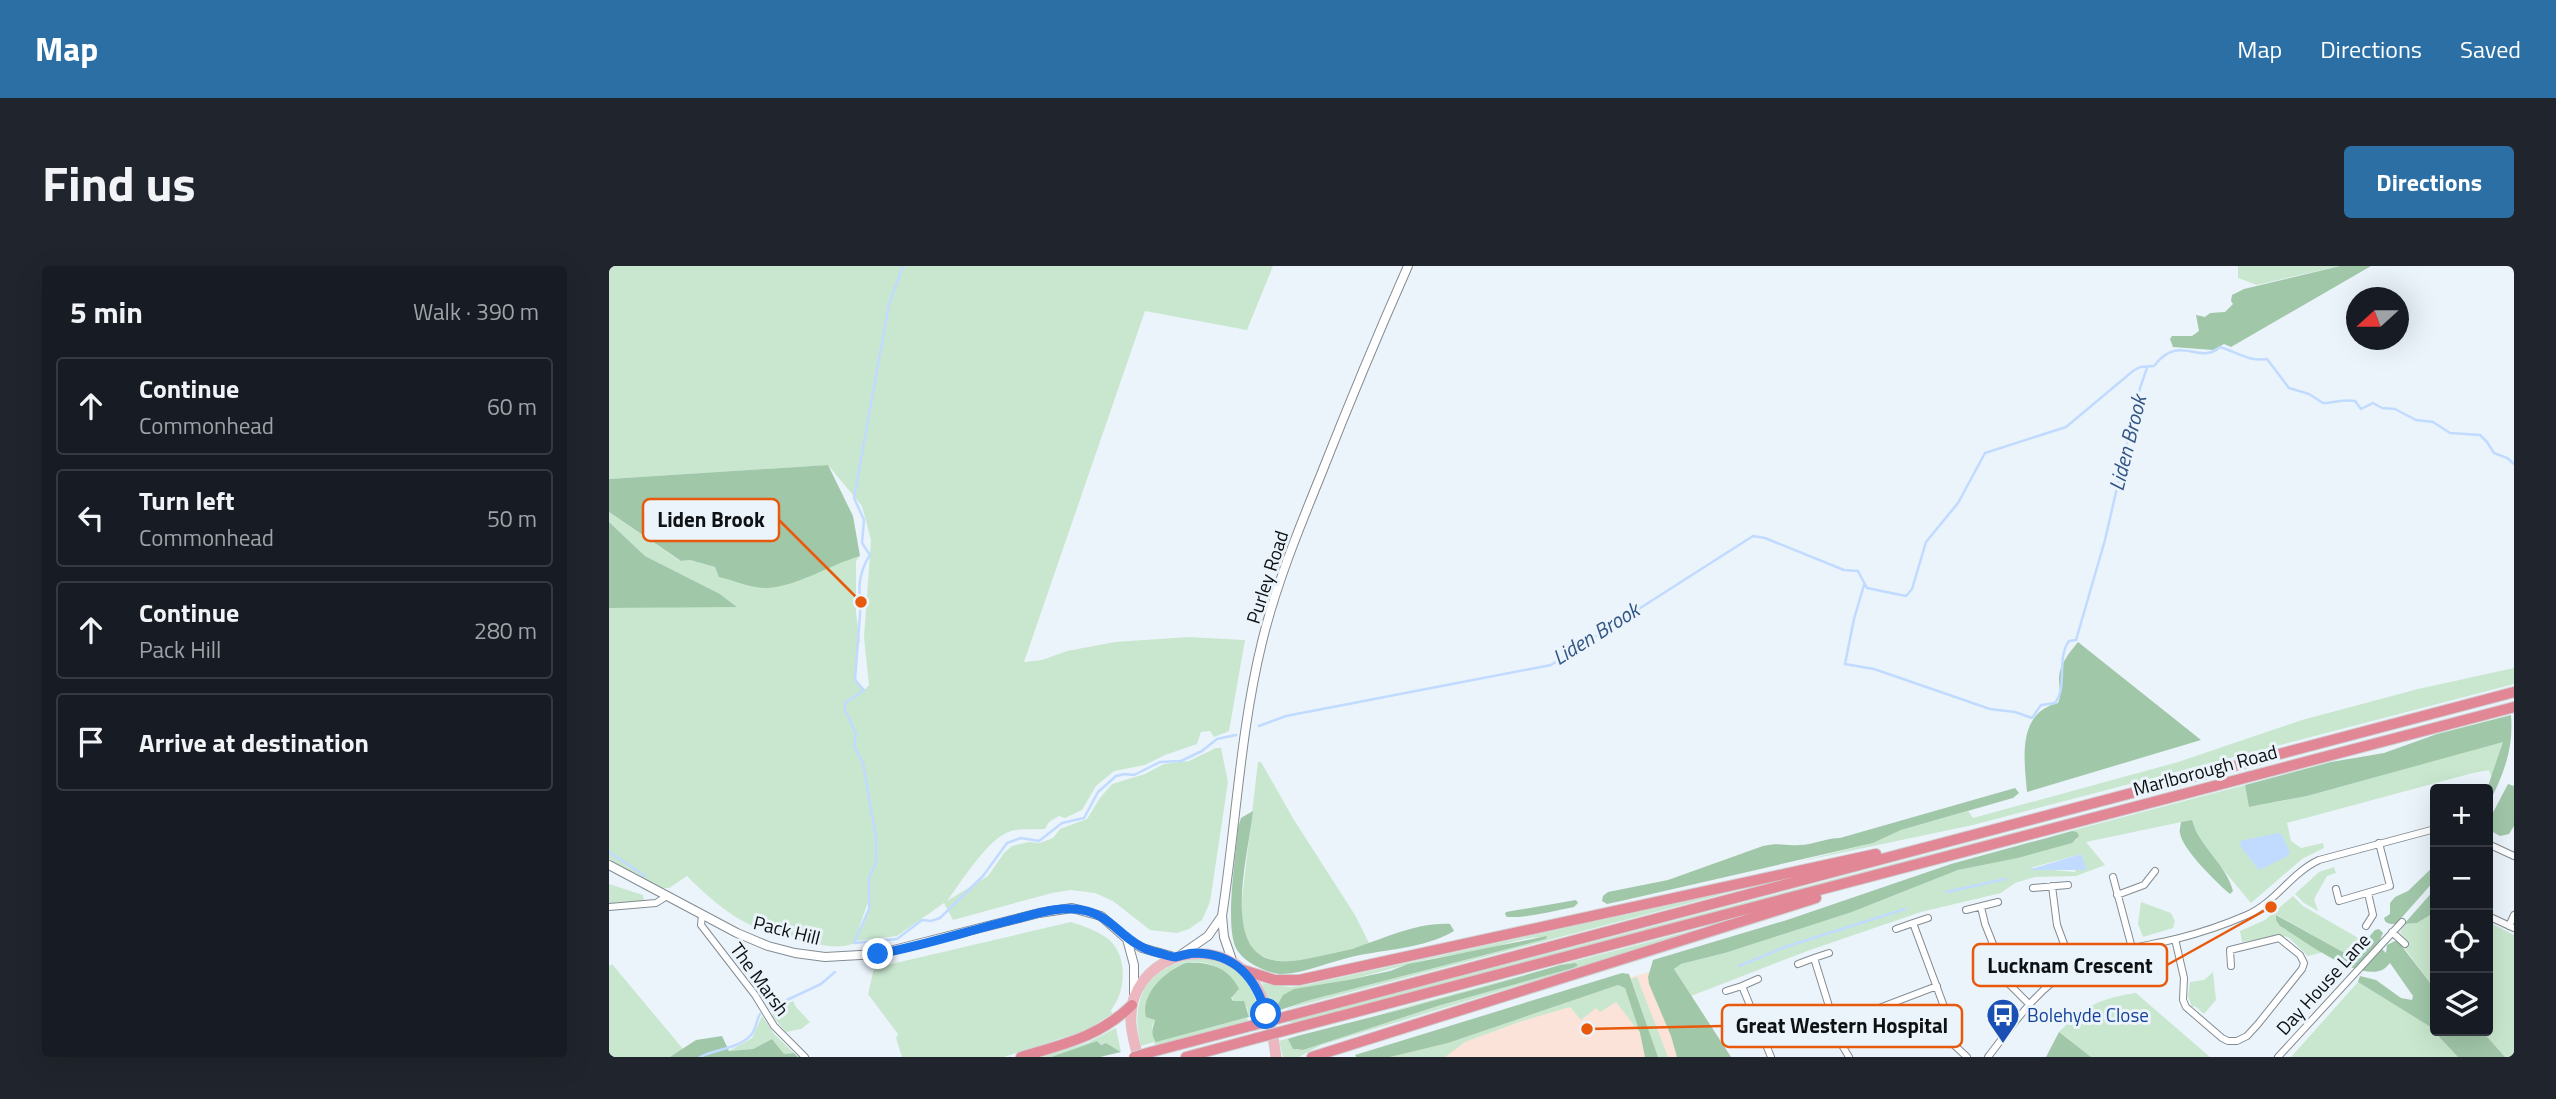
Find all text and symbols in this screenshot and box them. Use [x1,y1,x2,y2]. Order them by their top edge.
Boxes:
text: Map [35,24,98,74]
text: Map [2237,31,2282,67]
text: Directions [2320,31,2422,67]
text: Saved [2460,31,2521,67]
text: Find us [42,145,196,220]
button: Directions [2344,146,2514,218]
north arrow [2346,287,2409,350]
text: 5 min [70,289,143,335]
text: Walk · 390 m [413,294,539,329]
text: Continue [139,369,239,408]
icon: ahead [72,387,110,425]
text: 60 m [487,389,537,424]
water label: Liden Brook [2100,389,2155,494]
text: Commonhead [139,408,274,443]
text: Turn left [139,481,234,520]
icon: left [72,499,110,537]
callout: Liden Brook [643,499,779,541]
text: 50 m [487,501,537,536]
text: Liden Brook [657,503,765,535]
text: Commonhead [139,520,274,555]
street label: Purley Road [1238,527,1295,627]
water label: Liden Brook [1546,592,1647,672]
text: Continue [139,593,239,632]
icon: ahead [72,611,110,649]
text: 280 m [474,613,537,648]
text: Pack Hill [139,632,221,667]
icon: arrive [72,723,110,761]
text: Arrive at destination [139,723,369,762]
street label: Marlborough Road [2130,736,2280,803]
map controls [2430,784,2493,1036]
button: + [2430,784,2493,847]
button: − [2430,847,2493,910]
street label: Pack Hill [751,907,824,952]
button: locate [2430,910,2493,973]
street label: Day House Lane [2269,926,2377,1041]
street label: The Marsh [724,936,797,1022]
route end [862,938,893,969]
callout: Lucknam Crescent [1973,944,2167,986]
text: Lucknam Crescent [1987,949,2153,981]
button: layers [2430,973,2493,1036]
bus stop icon: Bolehyde Close [1984,996,2022,1045]
route start [1250,998,1281,1029]
place label: Bolehyde Close [2027,1000,2149,1029]
callout: Great Western Hospital [1722,1005,1962,1047]
text: Great Western Hospital [1736,1009,1948,1041]

